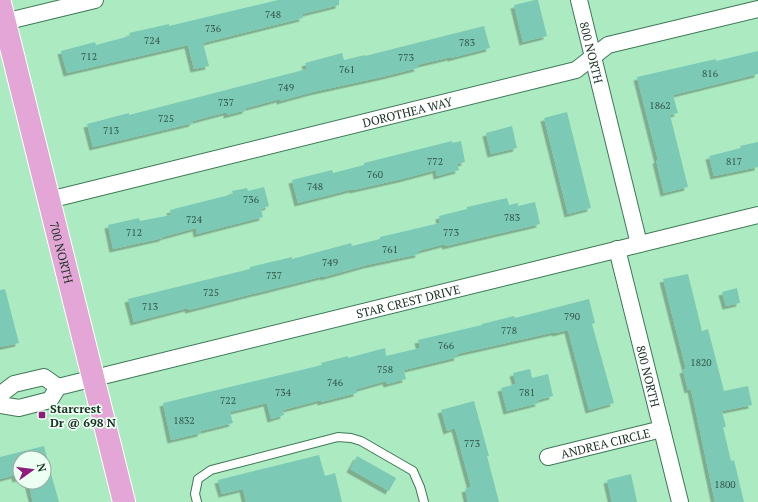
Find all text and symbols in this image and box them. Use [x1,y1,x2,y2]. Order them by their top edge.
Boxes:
house number: 748 [265,8,281,21]
street label: 800 NORTH [577,20,607,85]
house number: 736 [205,22,222,35]
house number: 724 [144,34,161,47]
house number: 783 [459,36,475,49]
house number: 712 [81,50,97,63]
house number: 773 [398,51,414,64]
house number: 761 [339,63,355,76]
house number: 816 [702,67,719,80]
house number: 749 [278,81,294,94]
street label: DOROTHEA WAY [361,93,454,130]
house number: 737 [218,96,234,109]
house number: 1862 [649,99,671,112]
house number: 725 [158,112,174,125]
house number: 713 [103,124,119,137]
house number: 772 [427,155,443,168]
house number: 817 [726,155,742,168]
house number: 760 [367,168,383,181]
house number: 748 [307,180,323,193]
house number: 736 [243,193,260,206]
house number: 783 [504,211,520,224]
house number: 724 [186,213,203,226]
street label: 700 NORTH [47,220,77,285]
house number: 712 [126,226,142,239]
house number: 773 [443,226,459,239]
house number: 761 [382,243,398,256]
house number: 749 [322,256,338,269]
house number: 737 [266,269,282,282]
street label: STAR CREST DRIVE [355,281,462,321]
house number: 725 [203,286,219,299]
house number: 713 [142,300,158,313]
house number: 790 [564,310,580,323]
house number: 778 [501,324,517,337]
house number: 766 [438,339,455,352]
street label: 800 NORTH [634,344,664,409]
house number: 1820 [690,356,712,369]
house number: 758 [377,363,393,376]
house number: 746 [327,376,344,389]
house number: 734 [275,386,292,399]
house number: 781 [519,386,535,399]
house number: 722 [220,394,236,407]
place label: Starcrest Dr @ 698 N [50,401,116,430]
marker: Starcrest Dr @ 698 N [37,410,47,420]
house number: 1832 [173,414,195,427]
street label: ANDREA CIRCLE [559,425,652,461]
house number: 773 [464,437,480,450]
north arrow [12,450,52,490]
text: N [34,462,50,474]
house number: 1800 [714,478,736,491]

